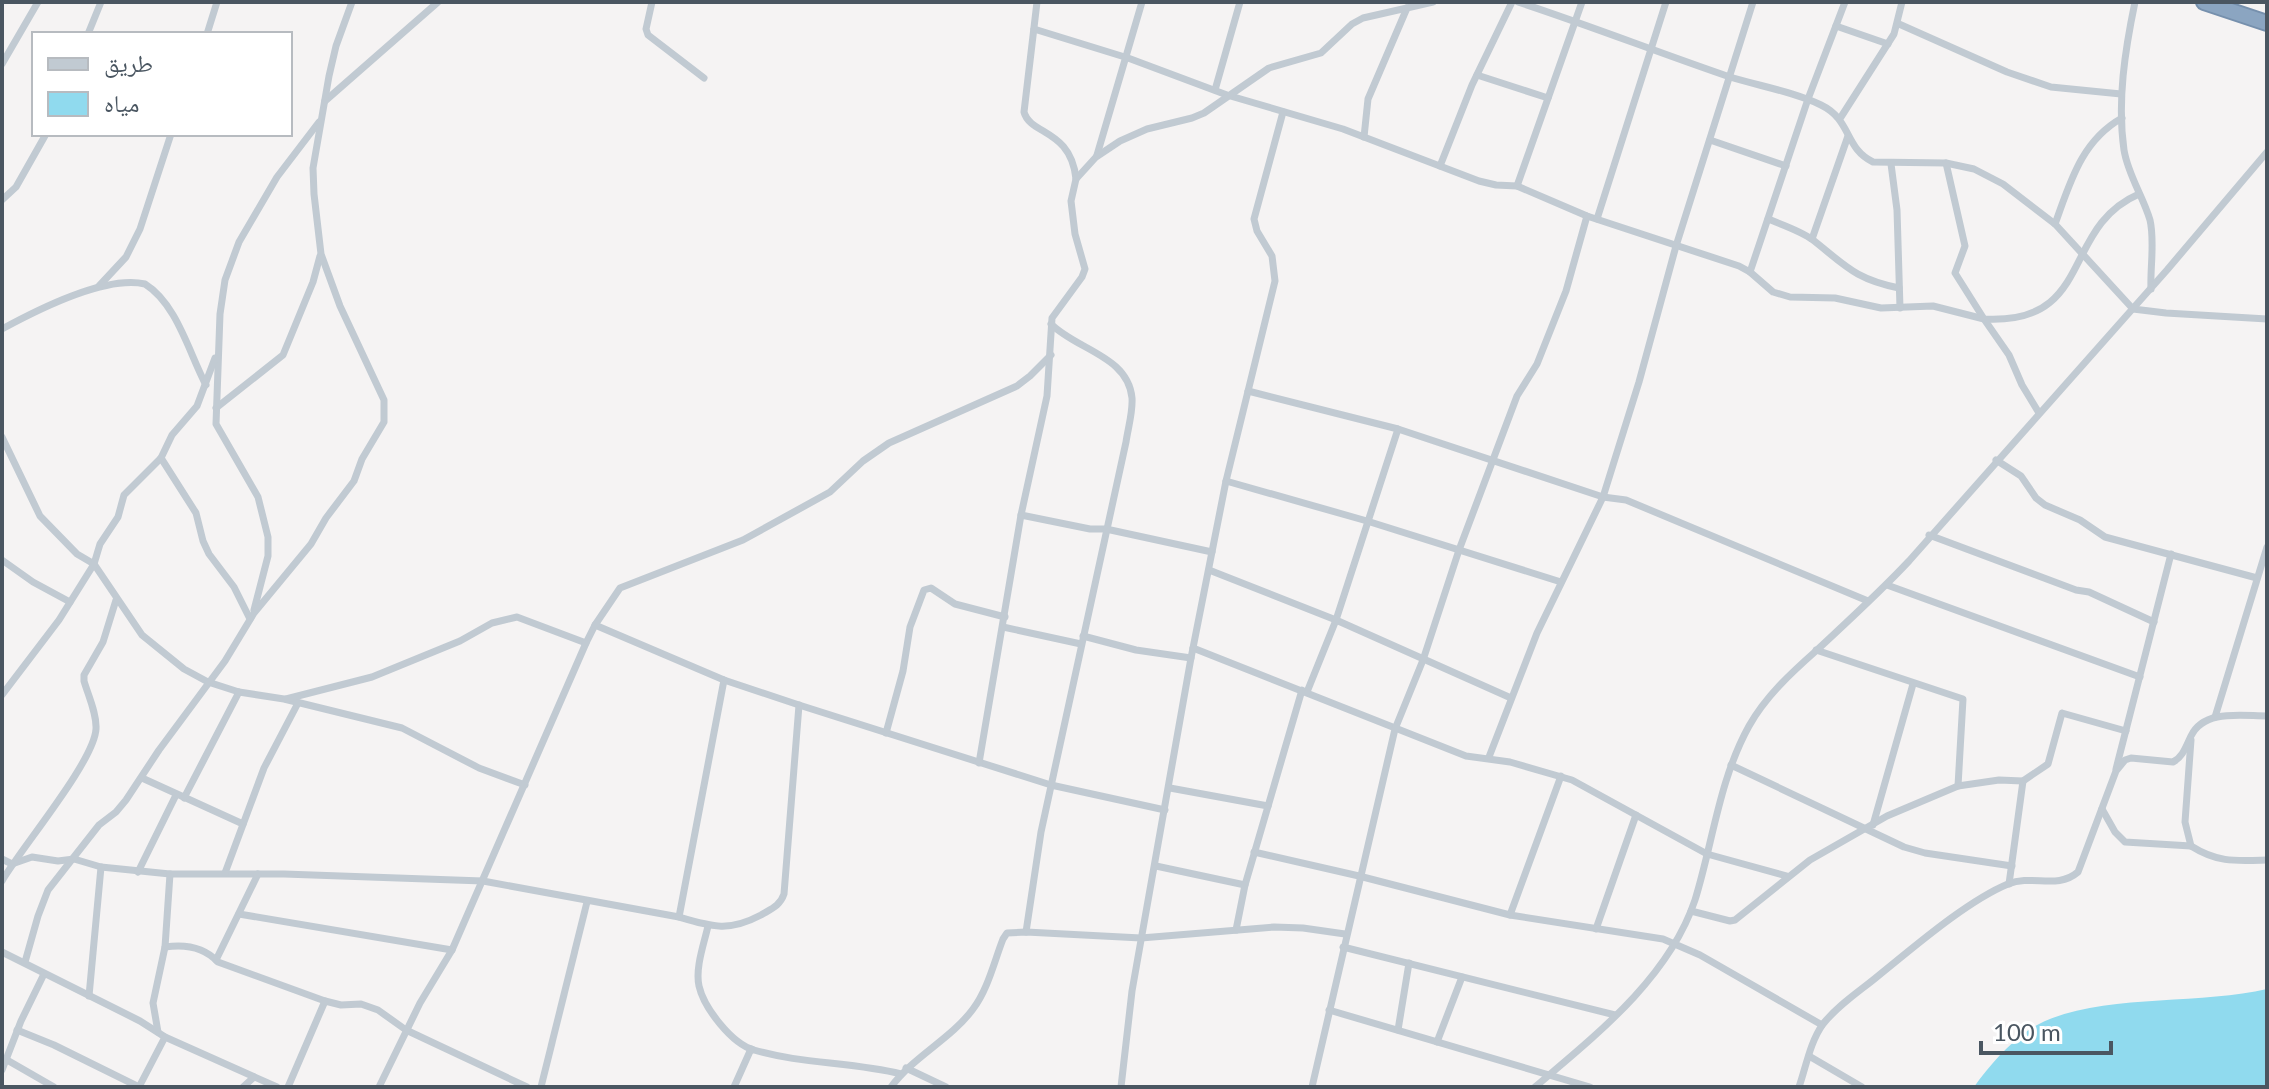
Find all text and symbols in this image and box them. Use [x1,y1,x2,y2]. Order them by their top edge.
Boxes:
legend [32,32,292,136]
text: طريق [104,48,153,78]
text: مياه [104,88,139,117]
scale bar [1981,1005,2111,1055]
text: 100 m [1993,1017,2061,1046]

